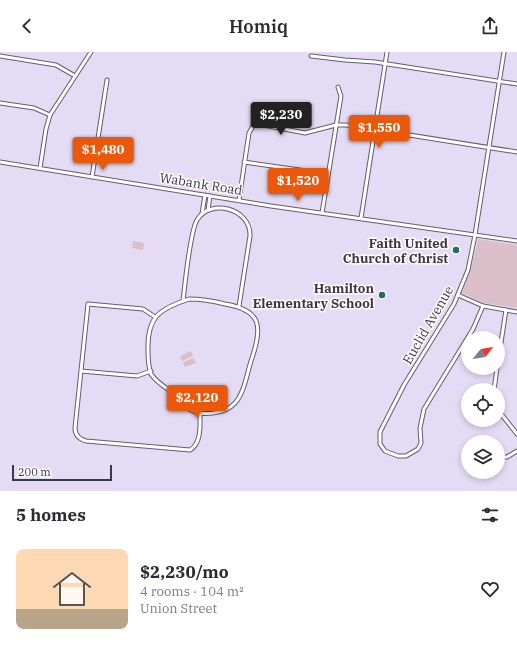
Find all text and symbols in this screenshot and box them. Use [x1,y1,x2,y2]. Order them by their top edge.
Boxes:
icon: back [16,15,38,37]
text: Homiq [229,15,288,38]
icon: share [479,15,501,37]
pin: $2,230 [248,102,314,136]
text: $2,230 [260,106,302,123]
pin: $1,550 [346,115,412,149]
text: $1,550 [358,119,400,136]
pin: $1,480 [70,137,136,171]
text: $1,480 [82,141,124,158]
pin: $1,520 [265,168,331,202]
street label: Wabank Road [158,169,244,199]
text: $1,520 [277,172,319,189]
place label: Faith United Church of Christ [343,235,448,267]
marker: Faith United Church of Christ [451,245,461,255]
place label: Hamilton Elementary School [253,280,374,312]
street label: Euclid Avenue [399,283,457,367]
marker: Hamilton Elementary School [377,290,387,300]
north arrow [461,331,505,375]
map controls [461,331,505,479]
button: locate [461,383,505,427]
pin: $2,120 [164,385,230,419]
text: $2,120 [176,389,218,406]
button: layers [461,435,505,479]
scale bar [12,463,112,482]
text: 200 m [18,465,51,479]
text: 5 homes [16,504,86,526]
icon: filters [479,504,501,526]
text: $2,230/mo [140,561,229,583]
icon: home [48,565,96,613]
icon: heart [479,578,501,600]
text: 4 rooms · 104 m² [140,583,244,600]
text: Union Street [140,600,217,617]

